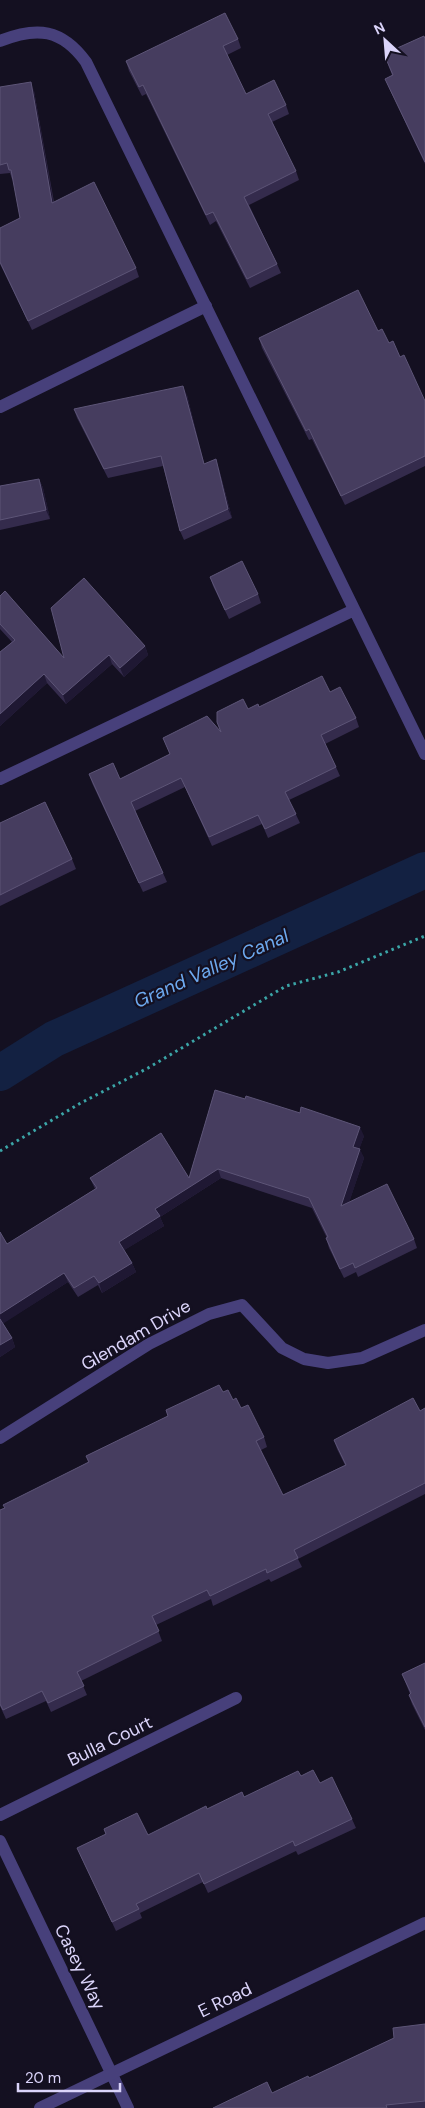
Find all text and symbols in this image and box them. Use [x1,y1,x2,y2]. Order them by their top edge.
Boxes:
north arrow [360,15,410,65]
text: N [371,18,388,39]
water label: Grand Valley Canal [130,923,293,1014]
street label: Glendam Drive [77,1294,195,1376]
street label: Bulla Court [64,1710,156,1772]
street label: Casey Way [49,1920,111,2014]
street label: E Road [194,1977,256,2023]
scale bar [18,2060,120,2092]
text: 20 m [25,2068,61,2088]

